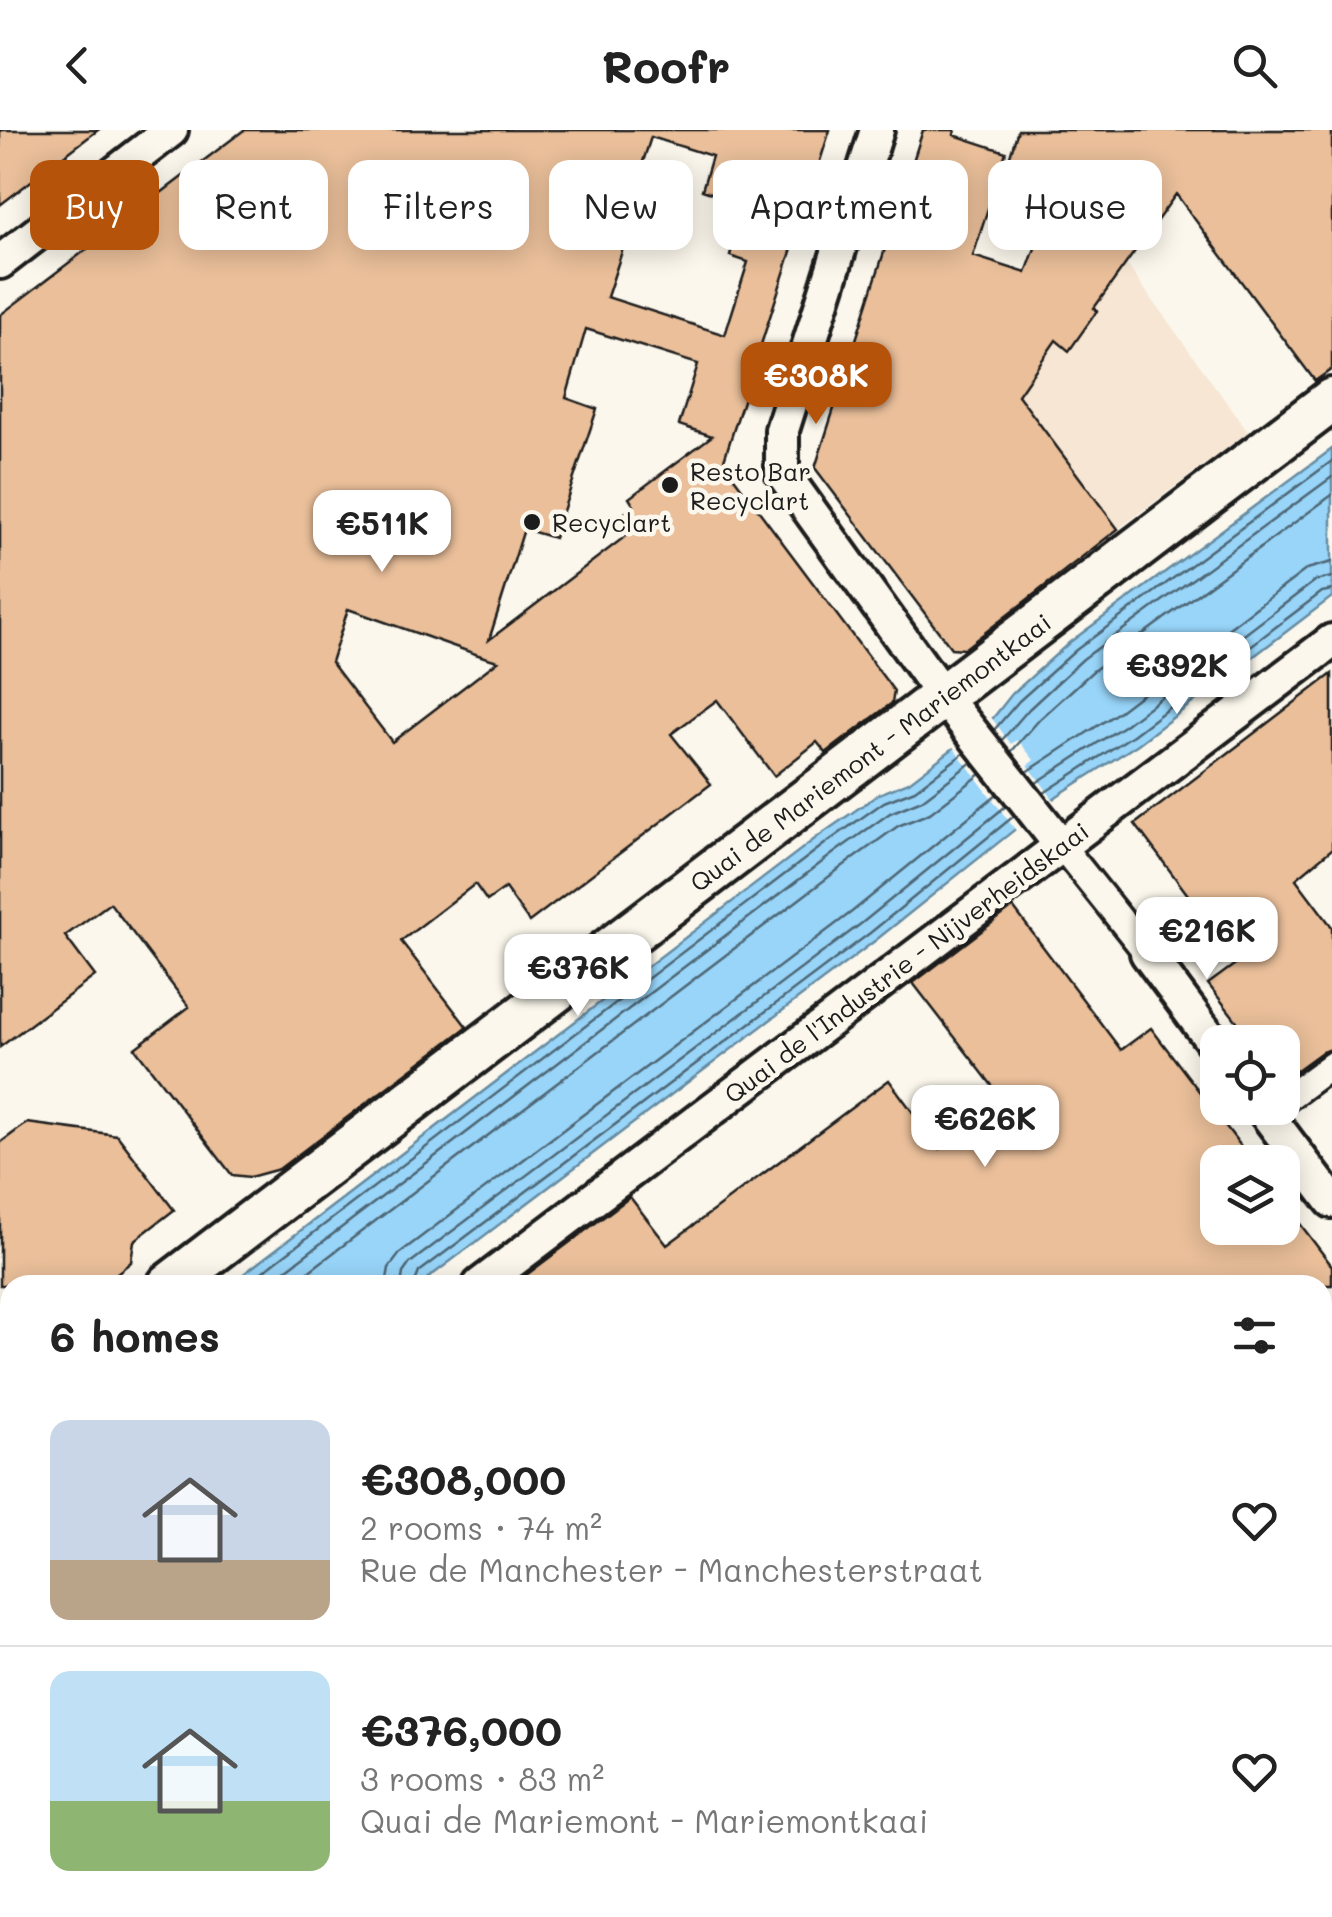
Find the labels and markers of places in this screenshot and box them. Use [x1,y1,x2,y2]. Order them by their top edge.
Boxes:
pin: €308K [746,342,886,427]
place label: Resto Bar Recyclart [690,455,811,517]
marker: Resto Bar Recyclart [659,474,681,496]
pin: €511K [312,490,452,575]
place label: Recyclart [552,506,671,539]
marker: Recyclart [521,511,543,533]
pin: €392K [1107,632,1247,717]
pin: €216K [1137,897,1277,982]
pin: €376K [508,934,648,1019]
pin: €626K [915,1085,1055,1170]

